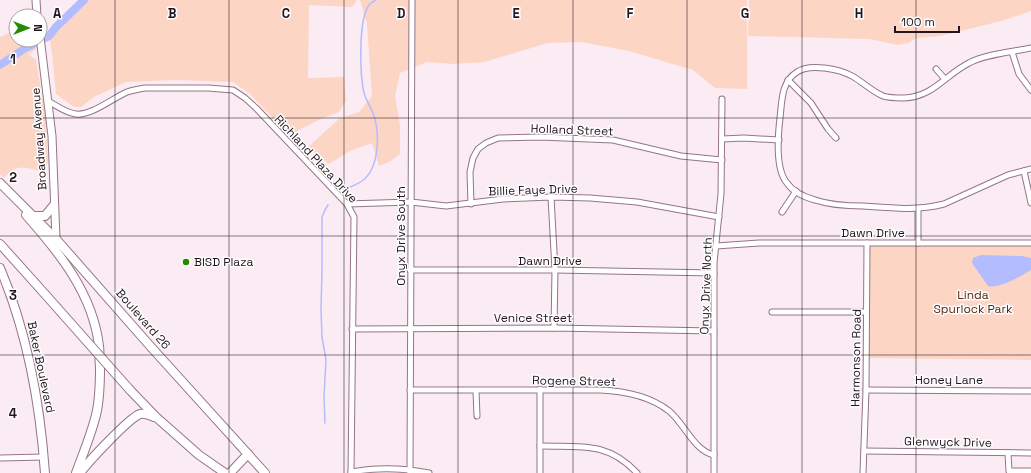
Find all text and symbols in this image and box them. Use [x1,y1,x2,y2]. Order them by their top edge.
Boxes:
text: A [53,5,62,22]
text: B [168,5,177,22]
text: C [282,5,290,22]
text: D [397,5,406,22]
text: E [512,5,520,22]
text: F [627,5,634,22]
text: G [741,5,749,22]
text: H [855,5,863,22]
north arrow [8,8,48,48]
scale bar [895,8,959,34]
text: 100 m [901,14,935,30]
text: N [31,24,45,32]
text: 1 [10,51,16,68]
street label: Broadway Avenue [27,87,51,191]
street label: Richland Plaza Drive [271,111,361,207]
street label: Holland Street [530,121,614,139]
text: 2 [9,169,17,186]
street label: Billie Faye Drive [488,180,578,200]
street label: Onyx Drive South [393,186,409,286]
street label: Dawn Drive [841,225,905,241]
street label: Onyx Drive North [696,237,716,335]
street label: Dawn Drive [518,253,582,269]
place label: BISD Plaza [194,254,253,270]
marker: BISD Plaza [181,257,191,267]
street label: Boulevard 26 [112,285,174,353]
text: 3 [9,287,17,304]
park label: Linda Spurlock Park [934,287,1013,317]
street label: Harmonson Road [847,309,865,407]
street label: Venice Street [494,310,572,326]
street label: Baker Boulevard [23,320,59,414]
street label: Rogene Street [532,372,616,390]
street label: Honey Lane [915,372,983,388]
text: 4 [9,405,17,422]
street label: Glenwyck Drive [904,433,992,451]

